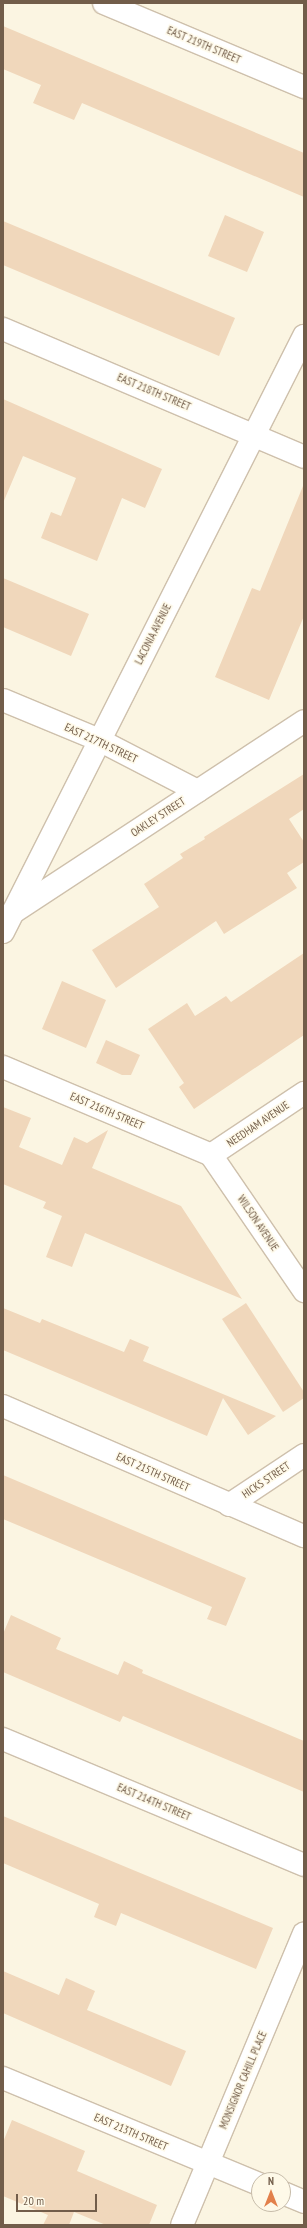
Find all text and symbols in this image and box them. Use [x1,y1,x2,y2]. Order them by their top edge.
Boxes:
street label: EAST 219TH STREET [165,23,243,67]
street label: EAST 218TH STREET [115,370,193,414]
street label: LACONIA AVENUE [132,601,174,667]
street label: EAST 217TH STREET [62,720,140,766]
street label: OAKLEY STREET [128,794,188,840]
street label: EAST 216TH STREET [68,1089,146,1133]
street label: NEEDHAM AVENUE [224,1098,292,1150]
street label: WILSON AVENUE [235,1193,281,1253]
street label: EAST 215TH STREET [114,1450,192,1494]
street label: HICKS STREET [239,1459,293,1501]
street label: EAST 214TH STREET [115,1780,193,1824]
street label: MONSIGNOR CAHILL PLACE [216,2029,270,2131]
street label: EAST 213TH STREET [92,2110,170,2154]
north arrow [251,2172,291,2212]
text: N [268,2174,274,2188]
scale bar [18,2186,99,2212]
text: 20 m [23,2193,44,2208]

